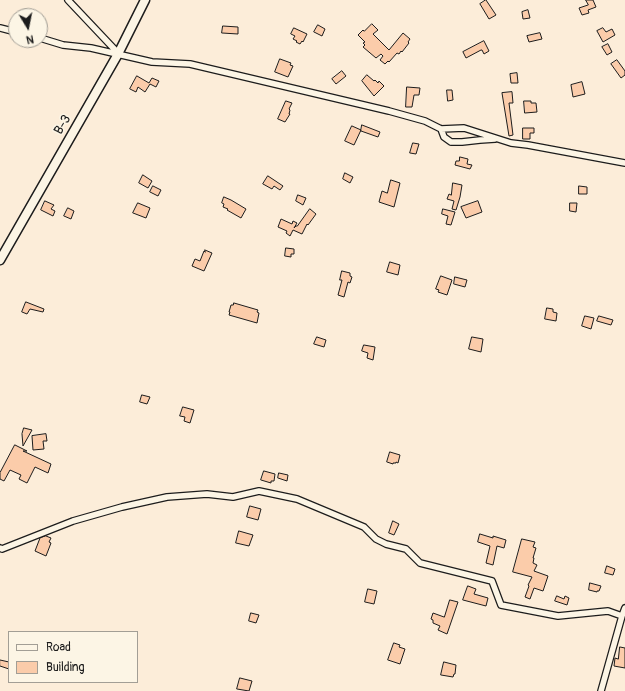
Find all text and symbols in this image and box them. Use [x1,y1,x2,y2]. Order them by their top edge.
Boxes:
north arrow [8,8,48,48]
text: N [25,32,35,46]
street label: B-3 [51,112,75,138]
legend [8,631,138,683]
text: Road [46,640,71,655]
text: Building [46,660,85,675]

